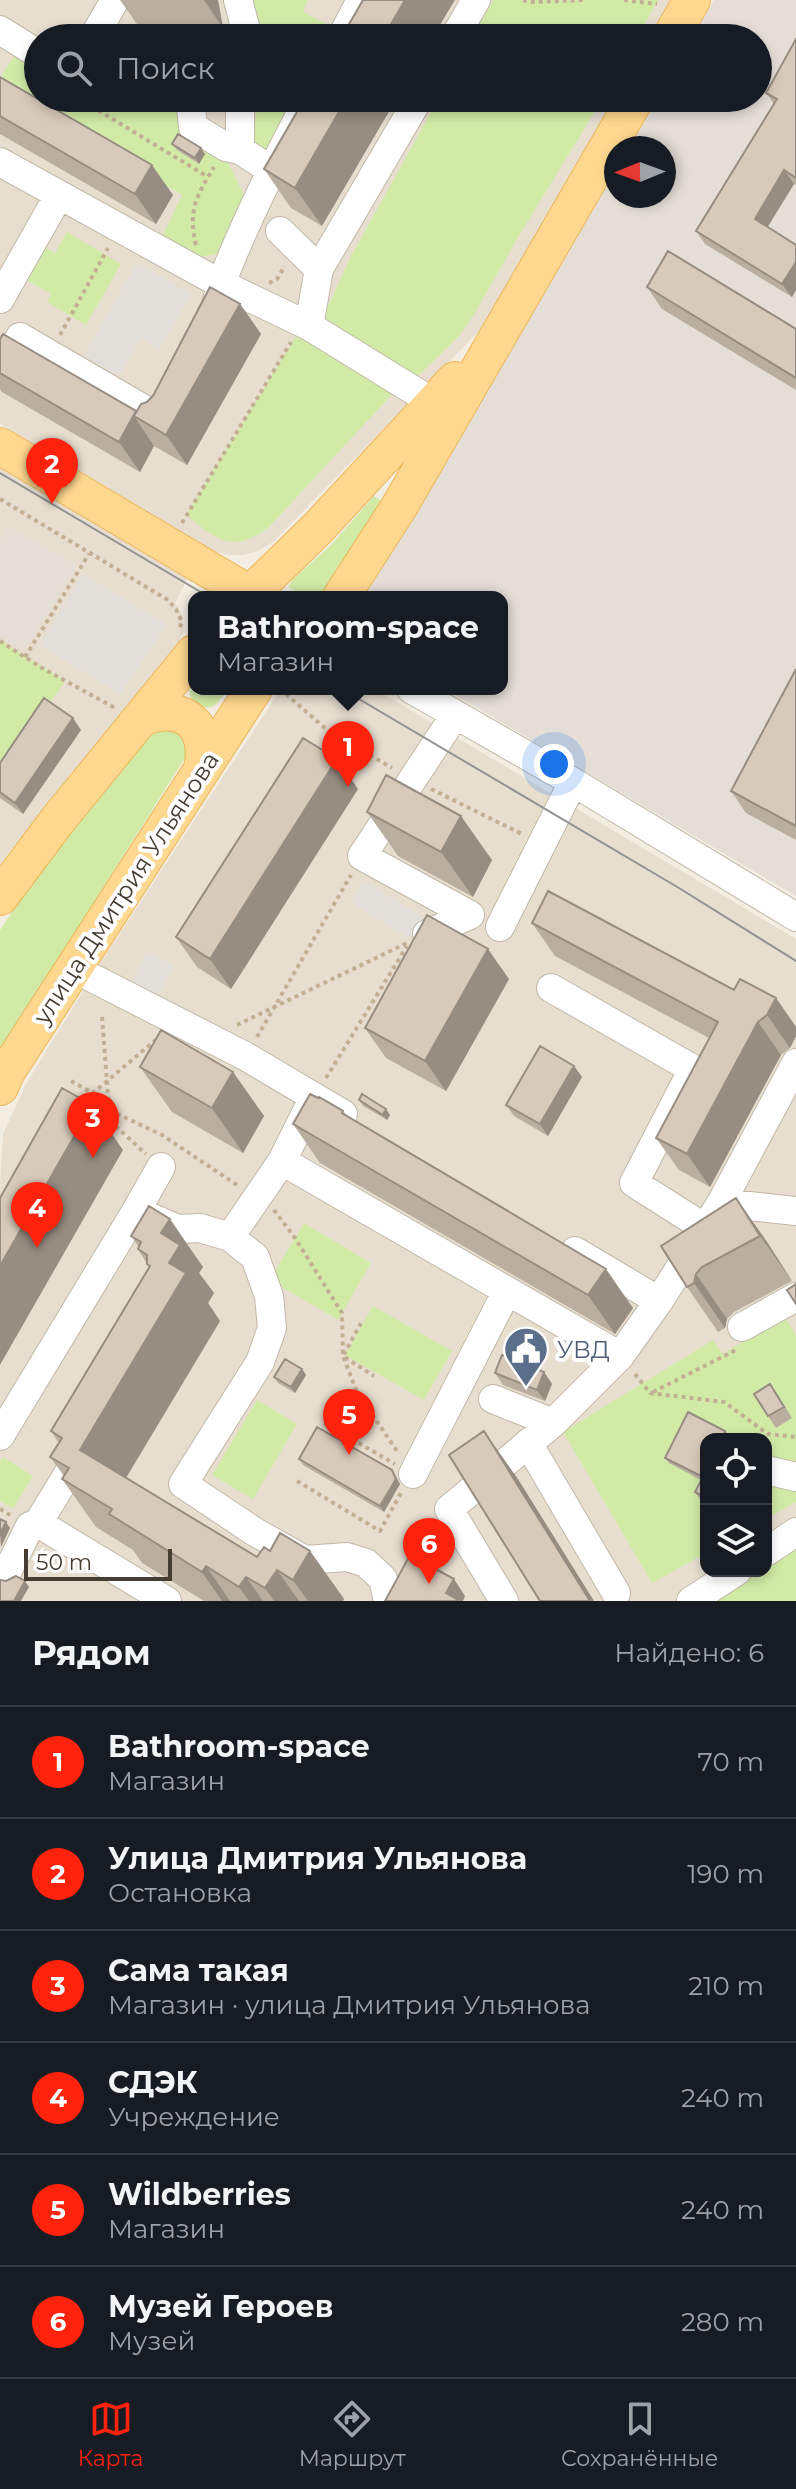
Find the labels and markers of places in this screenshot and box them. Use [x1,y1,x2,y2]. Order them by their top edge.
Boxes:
pin: 2 [26,438,78,504]
pin: 1 [322,721,374,787]
pin: 3 [67,1092,119,1158]
pin: 4 [11,1182,63,1248]
public building icon: УВД [502,1325,550,1388]
place label: УВД [557,1335,610,1364]
pin: 5 [323,1389,375,1455]
pin: 6 [403,1518,455,1584]

